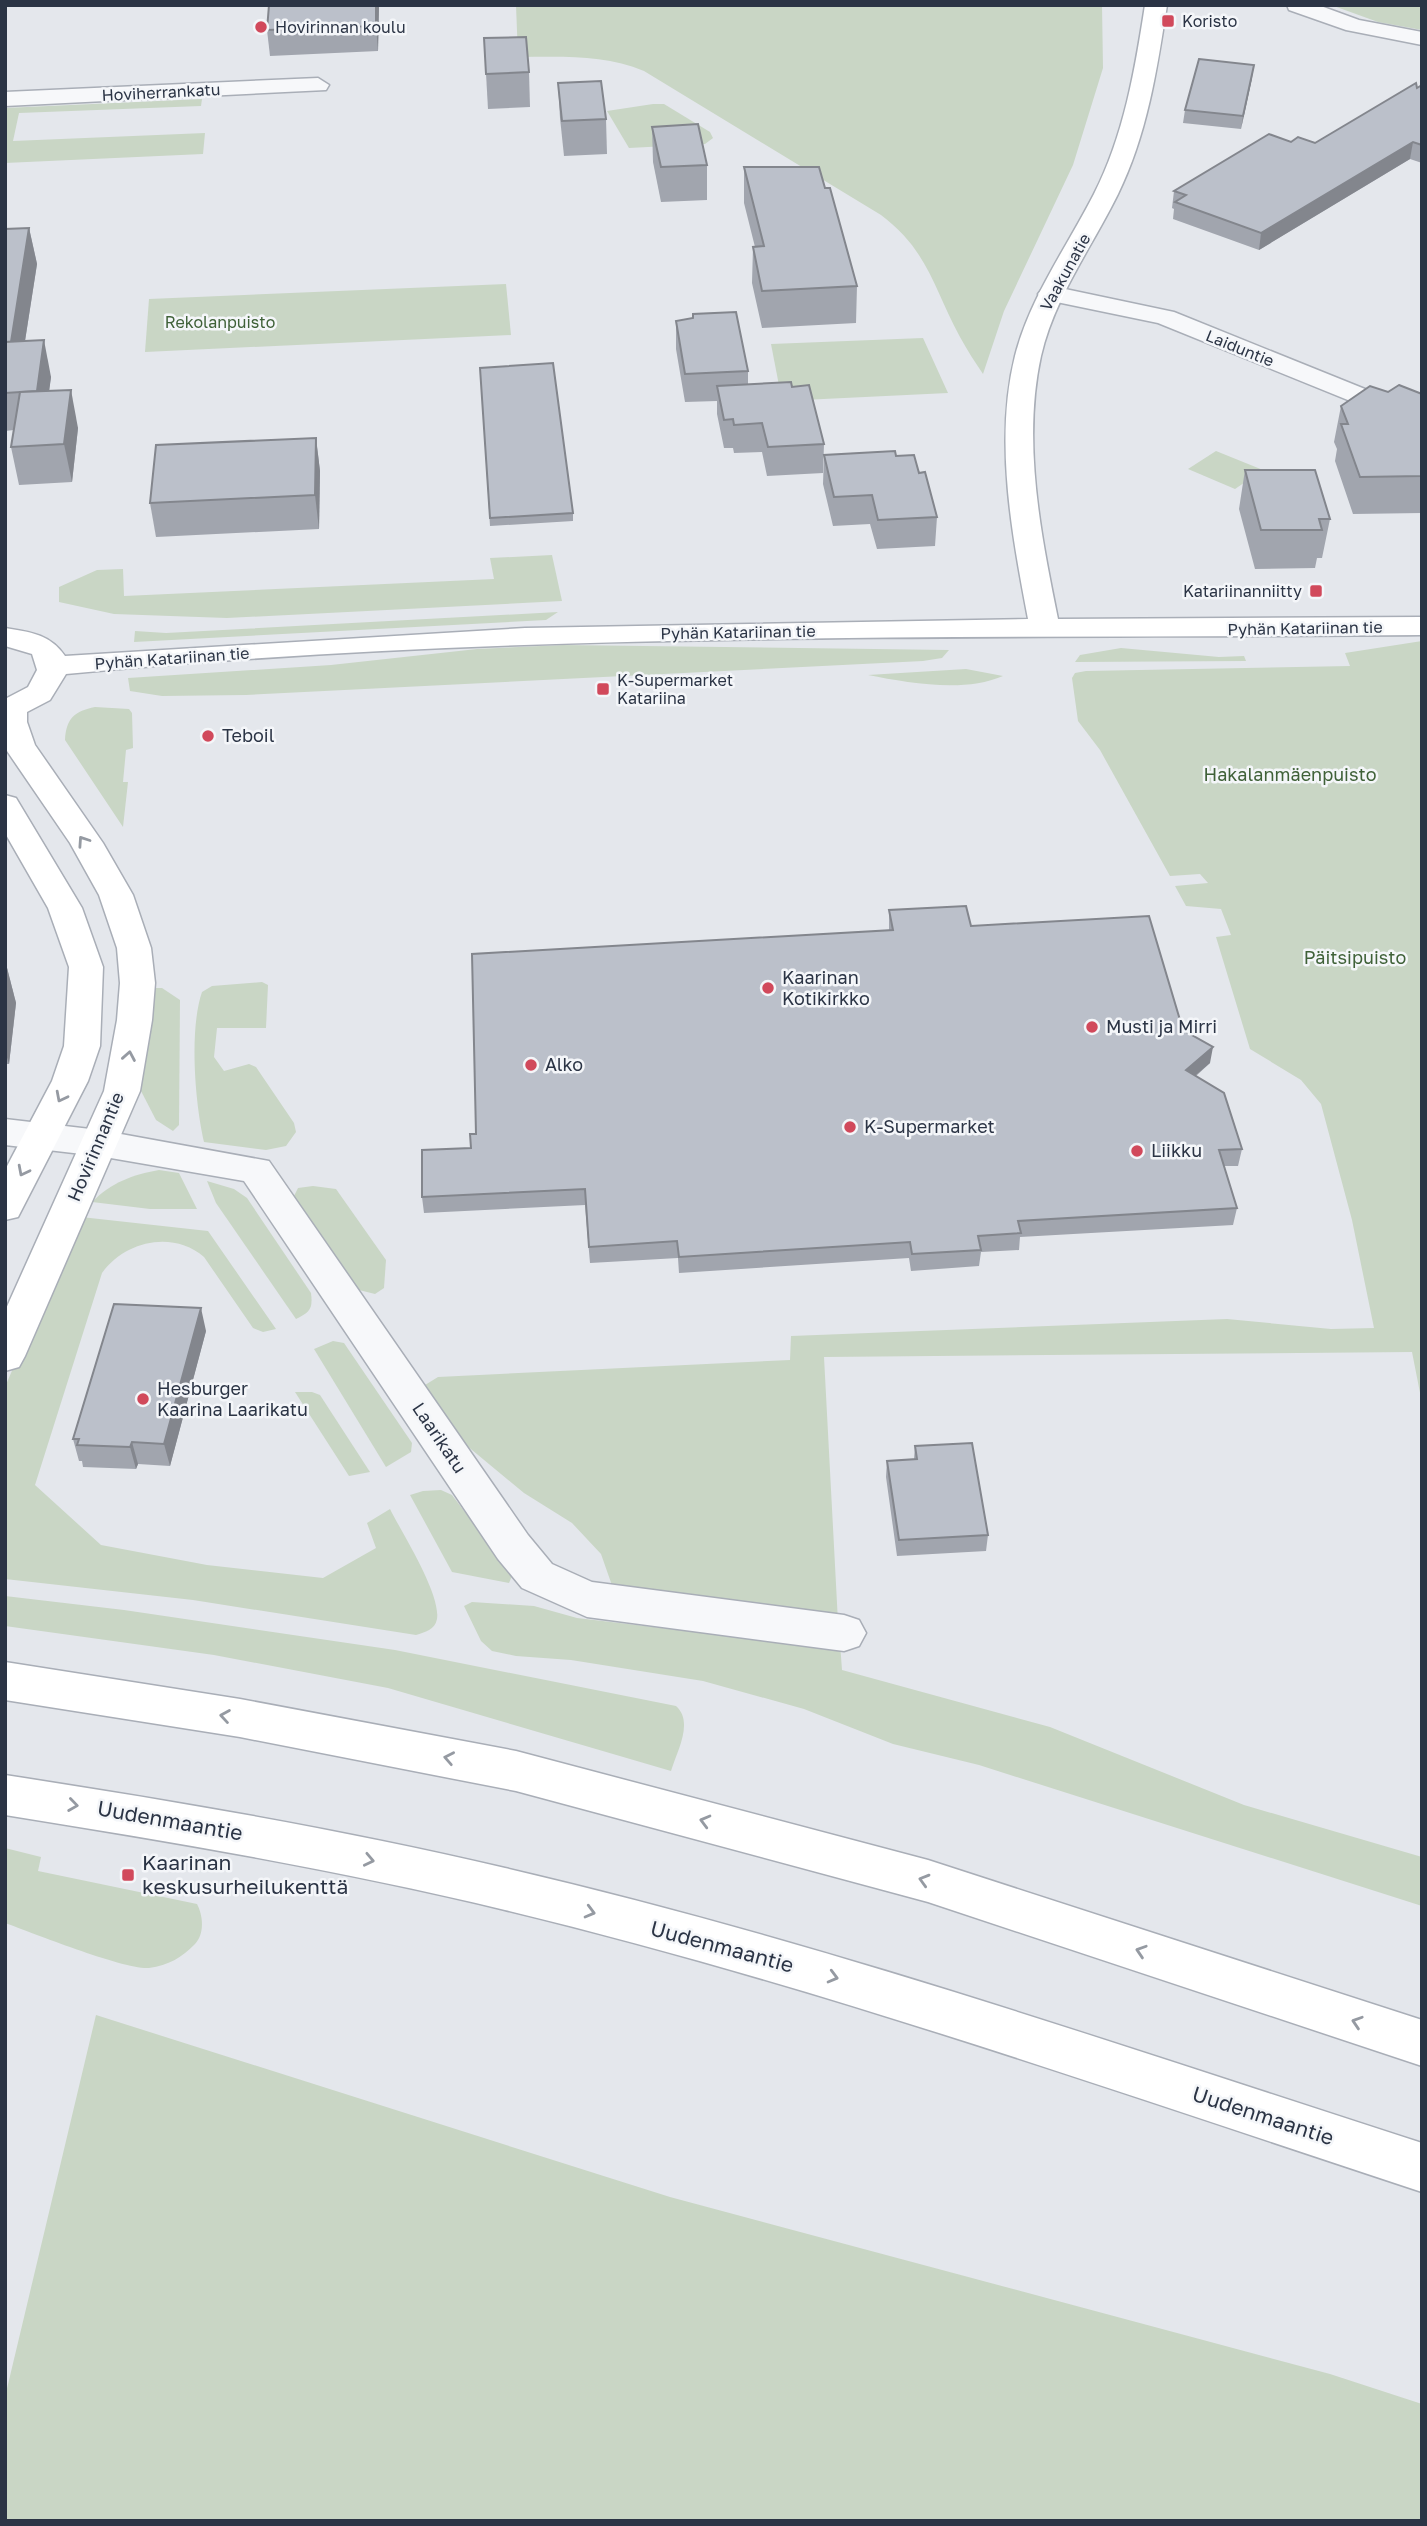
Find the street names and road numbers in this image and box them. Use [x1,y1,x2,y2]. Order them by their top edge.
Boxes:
street label: Hoviherrankatu [101,79,221,105]
street label: Vaakunatie [1036,230,1094,314]
street label: Laiduntie [1203,325,1277,371]
street label: Pyhän Katariinan tie [1227,617,1383,639]
street label: Pyhän Katariinan tie [660,621,816,643]
street label: Pyhän Katariinan tie [94,643,250,673]
street label: Hovirinnantie [62,1089,128,1205]
street label: Laarikatu [408,1398,472,1477]
street label: Uudenmaantie [95,1794,245,1846]
street label: Uudenmaantie [648,1914,797,1978]
street label: Uudenmaantie [1189,2080,1337,2150]

